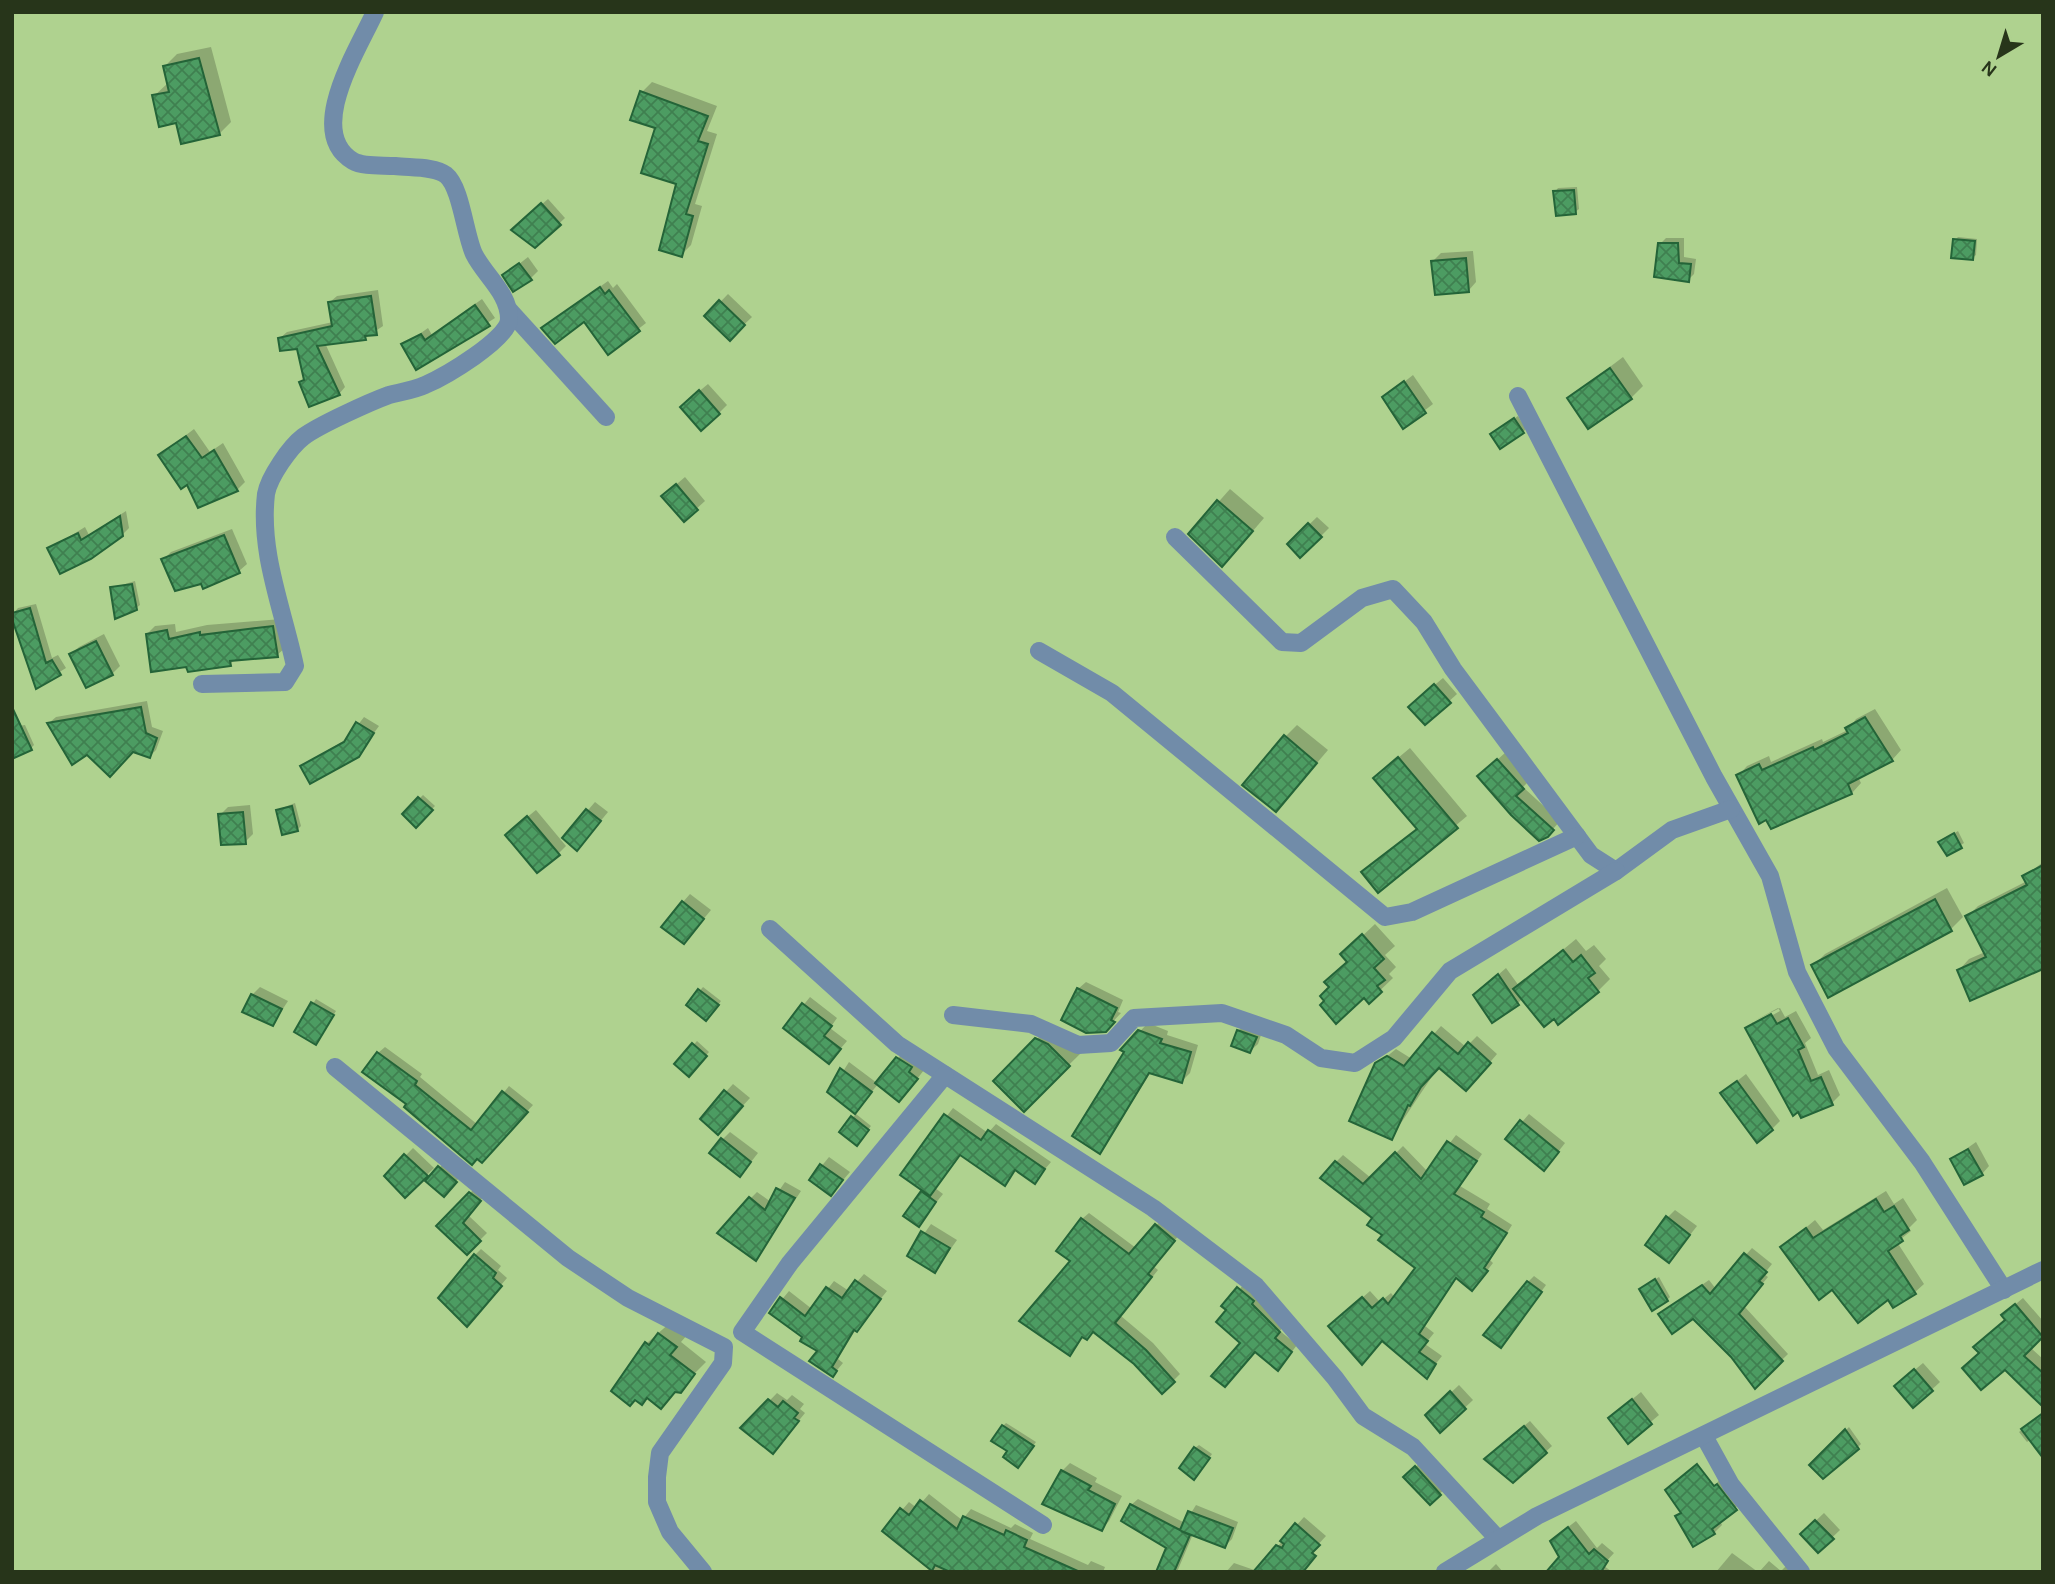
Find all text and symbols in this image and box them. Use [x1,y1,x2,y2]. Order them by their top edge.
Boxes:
north arrow [1964,21,2034,91]
text: N [1977,56,2001,81]

